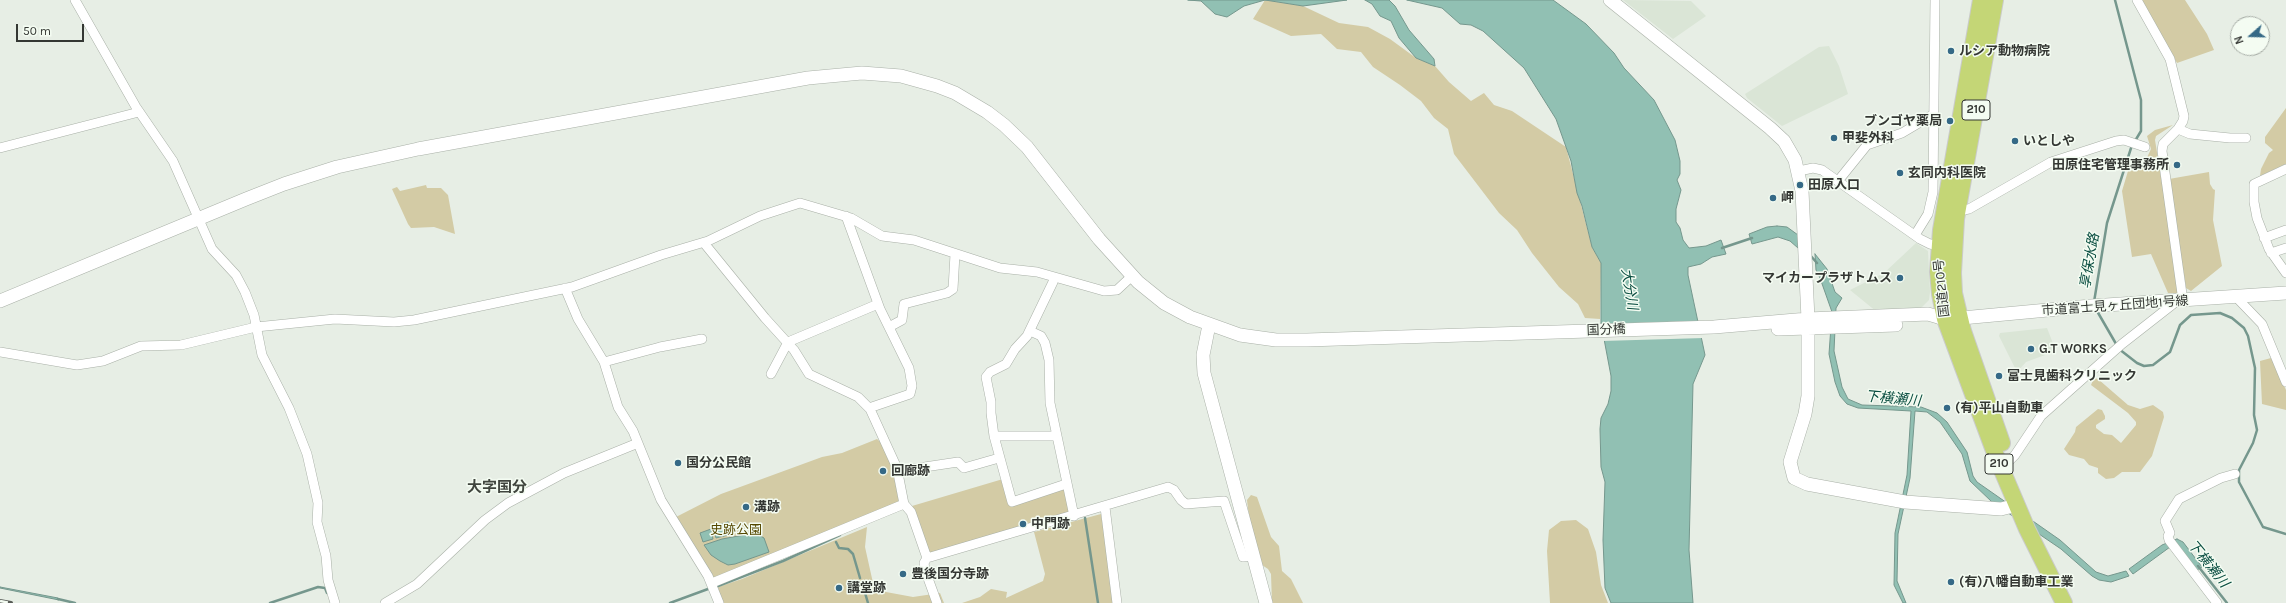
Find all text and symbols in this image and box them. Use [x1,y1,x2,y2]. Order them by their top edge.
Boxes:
scale bar [18,16,86,42]
north arrow [2230,16,2270,56]
text: 50 m [23,24,51,38]
text: N [2232,34,2247,46]
place label: ルシア動物病院 [1959,43,2050,59]
marker: ルシア動物病院 [1946,46,1956,56]
road number: 210 [1962,100,1990,120]
place label: ブンゴヤ薬局 [1864,113,1942,129]
marker: ブンゴヤ薬局 [1945,116,1955,126]
place label: 甲斐外科 [1842,130,1894,146]
marker: 甲斐外科 [1829,133,1839,143]
place label: いとしや [2023,133,2075,149]
marker: いとしや [2010,136,2020,146]
place label: 田原住宅管理事務所 [2052,157,2169,173]
marker: 田原住宅管理事務所 [2172,160,2182,170]
place label: 玄同内科医院 [1908,165,1986,181]
marker: 玄同内科医院 [1895,168,1905,178]
place label: 田原入口 [1808,177,1860,193]
marker: 田原入口 [1795,180,1805,190]
place label: 岬 [1781,190,1794,206]
marker: 岬 [1768,193,1778,203]
water label: 享保水路 [2077,232,2103,290]
street label: 国道210号 [1931,258,1953,318]
water label: 大分川 [1617,267,1641,311]
place label: マイカープラザトムス [1762,270,1892,286]
marker: マイカープラザトムス [1895,273,1905,283]
street label: 市道富士見ヶ丘団地1号線 [2041,293,2189,319]
street label: 国分橋 [1586,322,1626,338]
place label: G.T WORKS [2039,341,2107,357]
marker: G.T WORKS [2026,344,2036,354]
place label: 富士見歯科クリニック [2007,368,2137,384]
marker: 富士見歯科クリニック [1994,371,2004,381]
water label: 下横瀬川 [1864,388,1922,410]
place label: (有)平山自動車 [1955,400,2043,416]
marker: (有)平山自動車 [1942,403,1952,413]
road number: 210 [1985,454,2013,474]
place label: 国分公民館 [686,455,751,471]
marker: 国分公民館 [673,458,683,468]
place label: 回廊跡 [891,463,930,479]
marker: 回廊跡 [878,466,888,476]
district label: 大字国分 [467,479,527,497]
place label: 溝跡 [754,499,780,515]
marker: 溝跡 [741,502,751,512]
place label: 中門跡 [1031,516,1070,532]
marker: 中門跡 [1018,519,1028,529]
park label: 史跡公園 [710,522,762,538]
water label: 下横瀬川 [2184,537,2232,591]
place label: 豊後国分寺跡 [911,566,989,582]
marker: 豊後国分寺跡 [898,569,908,579]
place label: (有)八幡自動車工業 [1959,574,2073,590]
marker: (有)八幡自動車工業 [1946,577,1956,587]
place label: 講堂跡 [847,580,886,596]
marker: 講堂跡 [834,583,844,593]

